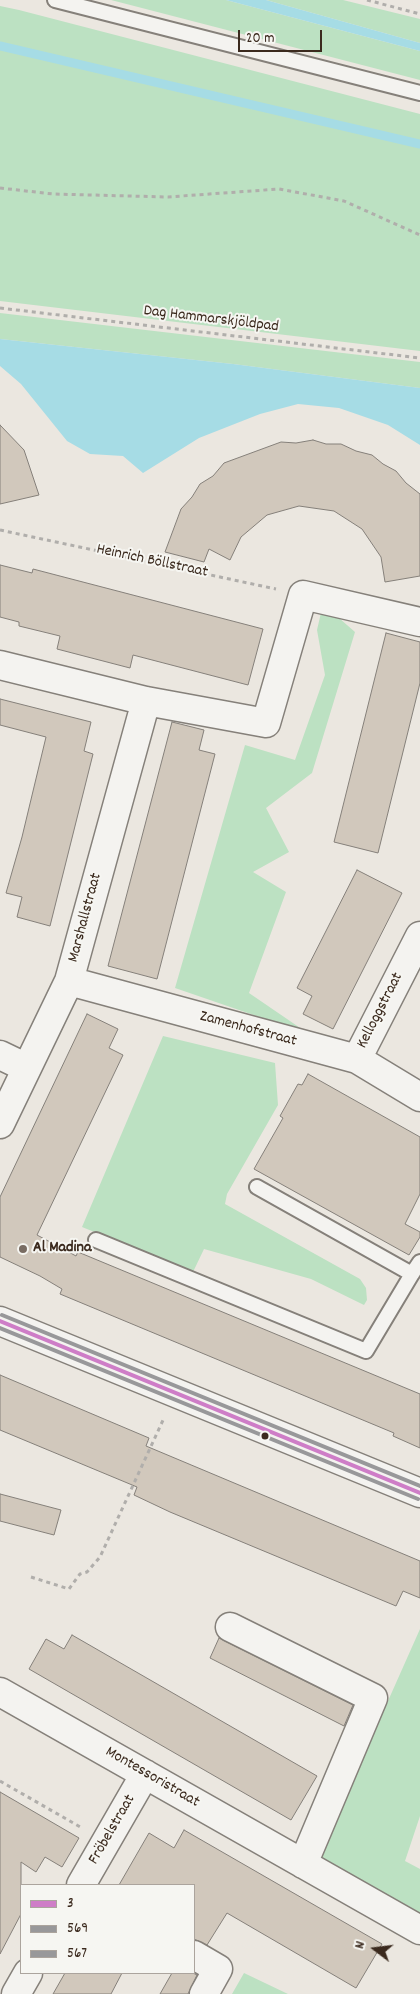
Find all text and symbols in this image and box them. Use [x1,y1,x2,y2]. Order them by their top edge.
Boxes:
scale bar [240,20,324,52]
text: 20 m [246,28,274,50]
street label: Dag Hammarskjöldpad [142,302,280,338]
street label: Heinrich Böllstraat [94,541,210,583]
street label: Marshallstraat [65,871,107,965]
street label: Kelloggstraat [354,970,408,1052]
street label: Zamenhofstraat [197,1008,299,1052]
place label: Al Madina [33,1239,91,1259]
marker: Al Madina [17,1243,29,1255]
unlabelled marker [260,1431,270,1441]
street label: Montessoristraat [101,1743,203,1813]
street label: Fröbelstraat [85,1792,141,1868]
legend [20,1884,195,1974]
text: 3 [67,1893,74,1915]
text: 569 [67,1918,88,1940]
north arrow [350,1924,400,1974]
text: N [350,1939,371,1951]
text: 567 [67,1943,87,1965]

